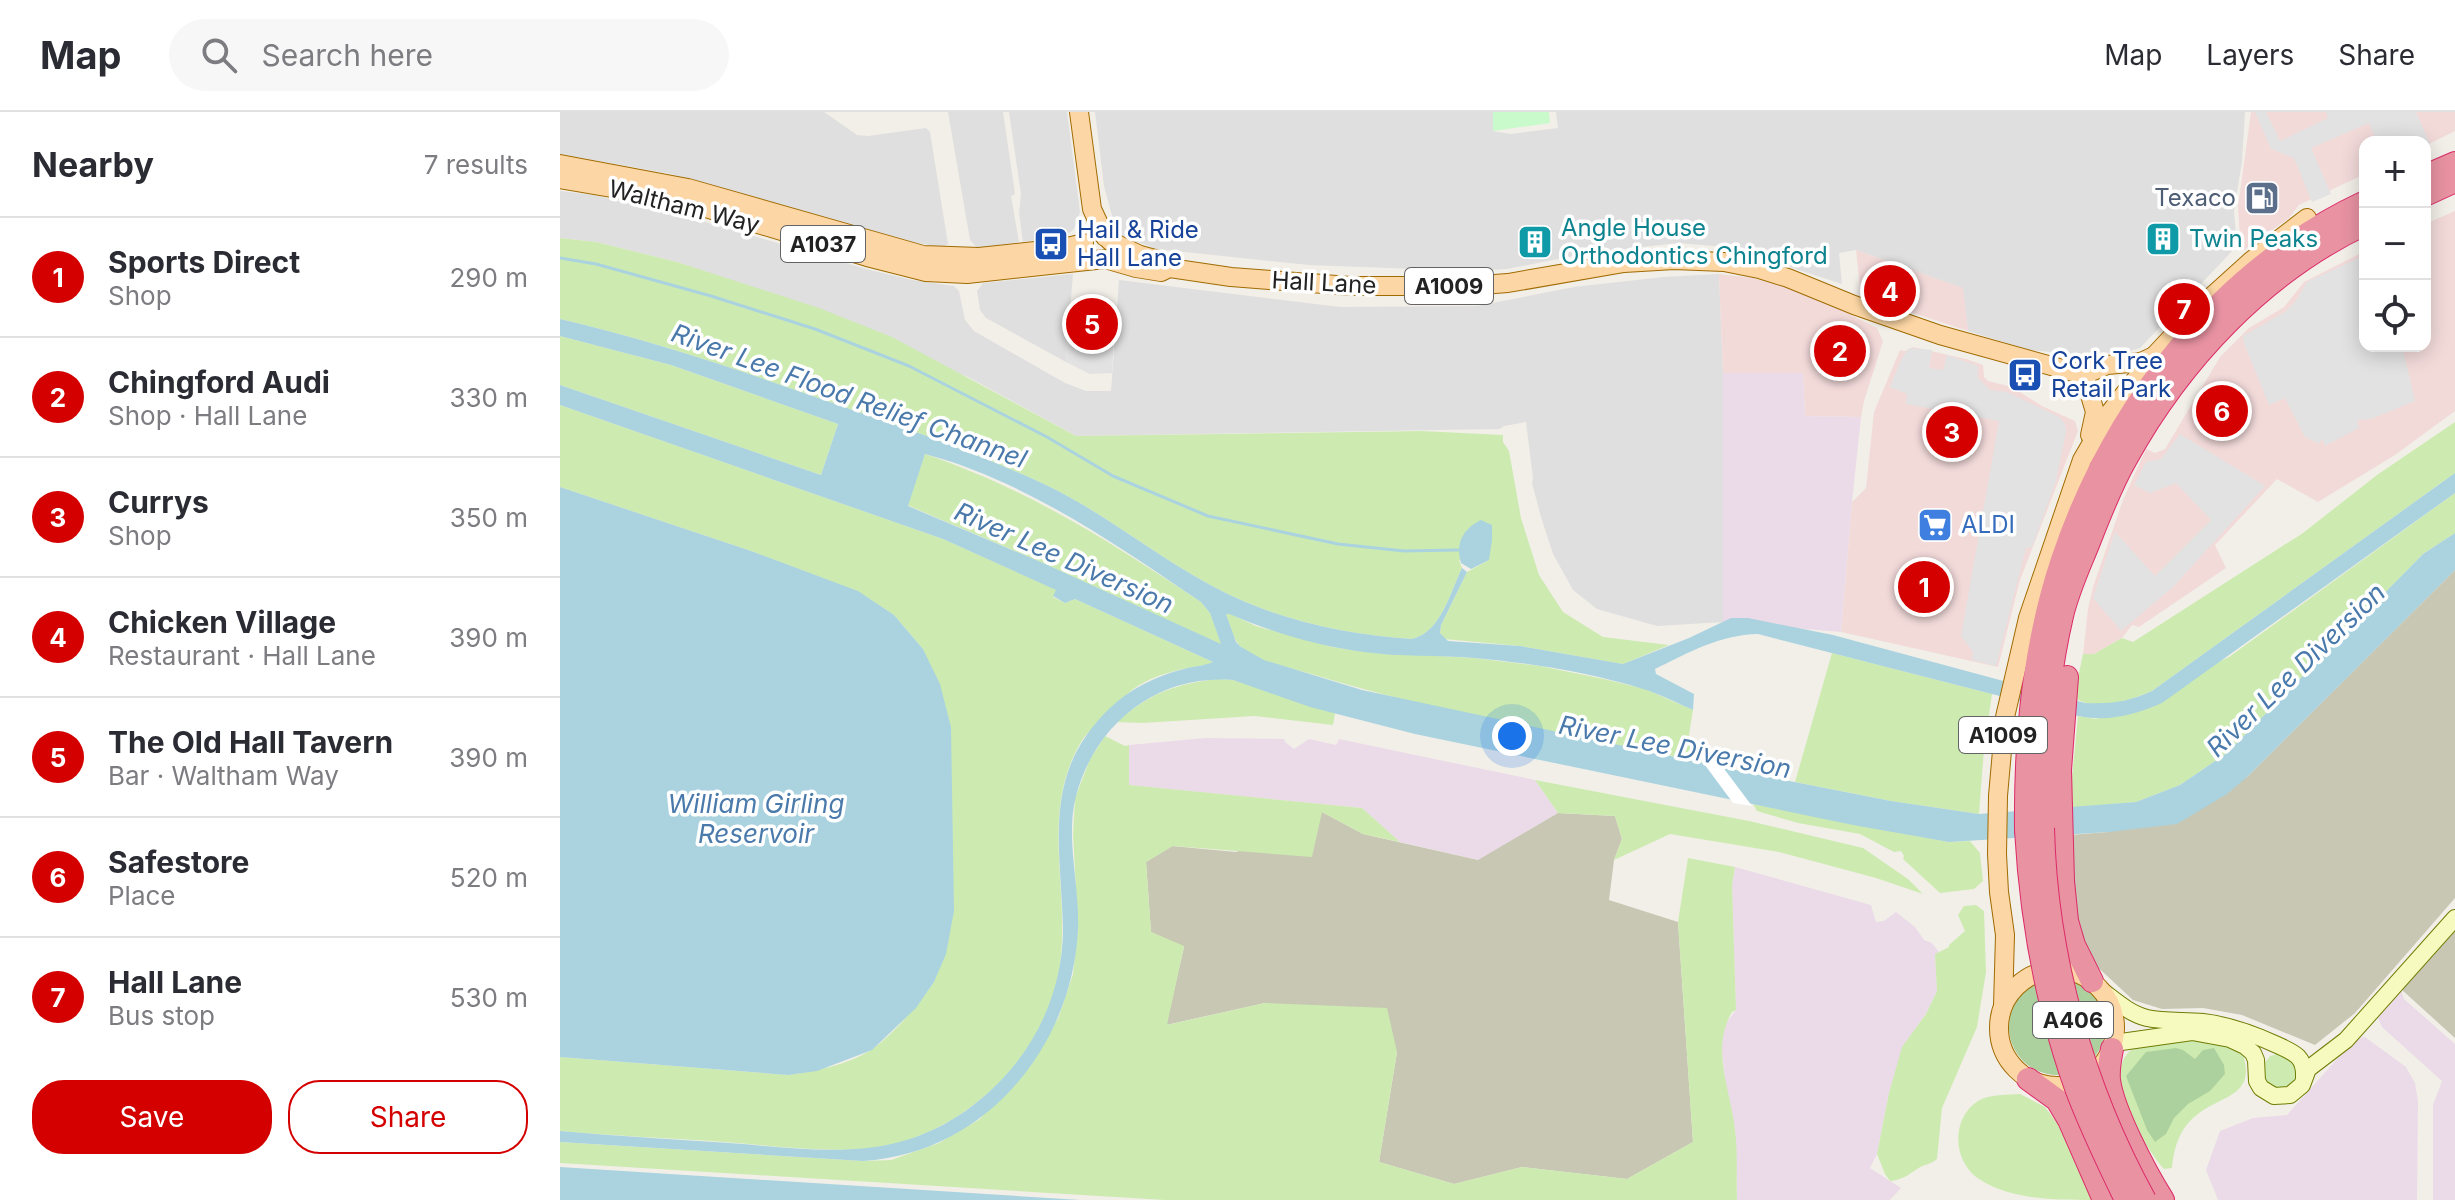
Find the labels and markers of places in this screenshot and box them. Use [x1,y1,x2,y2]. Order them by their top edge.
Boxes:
fuel station icon: Texaco [2243,179,2281,217]
place label: Texaco [2154,183,2236,212]
place label: Angle House Orthodontics Chingford [1561,213,1828,270]
place label: Hail & Ride Hall Lane [1077,215,1199,272]
building icon: Twin Peaks [2144,220,2182,258]
building icon: Angle House Orthodontics Chingford [1516,223,1554,261]
place label: Twin Peaks [2189,224,2318,253]
bus stop icon: Hail & Ride Hall Lane [1032,225,1070,263]
pin: 4 [1864,261,1916,321]
pin: 7 [2158,279,2210,339]
pin: 5 [1066,294,1118,354]
pin: 2 [1814,321,1866,381]
place label: Cork Tree Retail Park [2051,346,2171,403]
bus stop icon: Cork Tree Retail Park [2006,356,2044,394]
pin: 6 [2196,381,2248,441]
pin: 3 [1926,402,1978,462]
supermarket icon: ALDI [1916,506,1954,544]
place label: ALDI [1961,510,2015,539]
pin: 1 [1898,557,1950,617]

